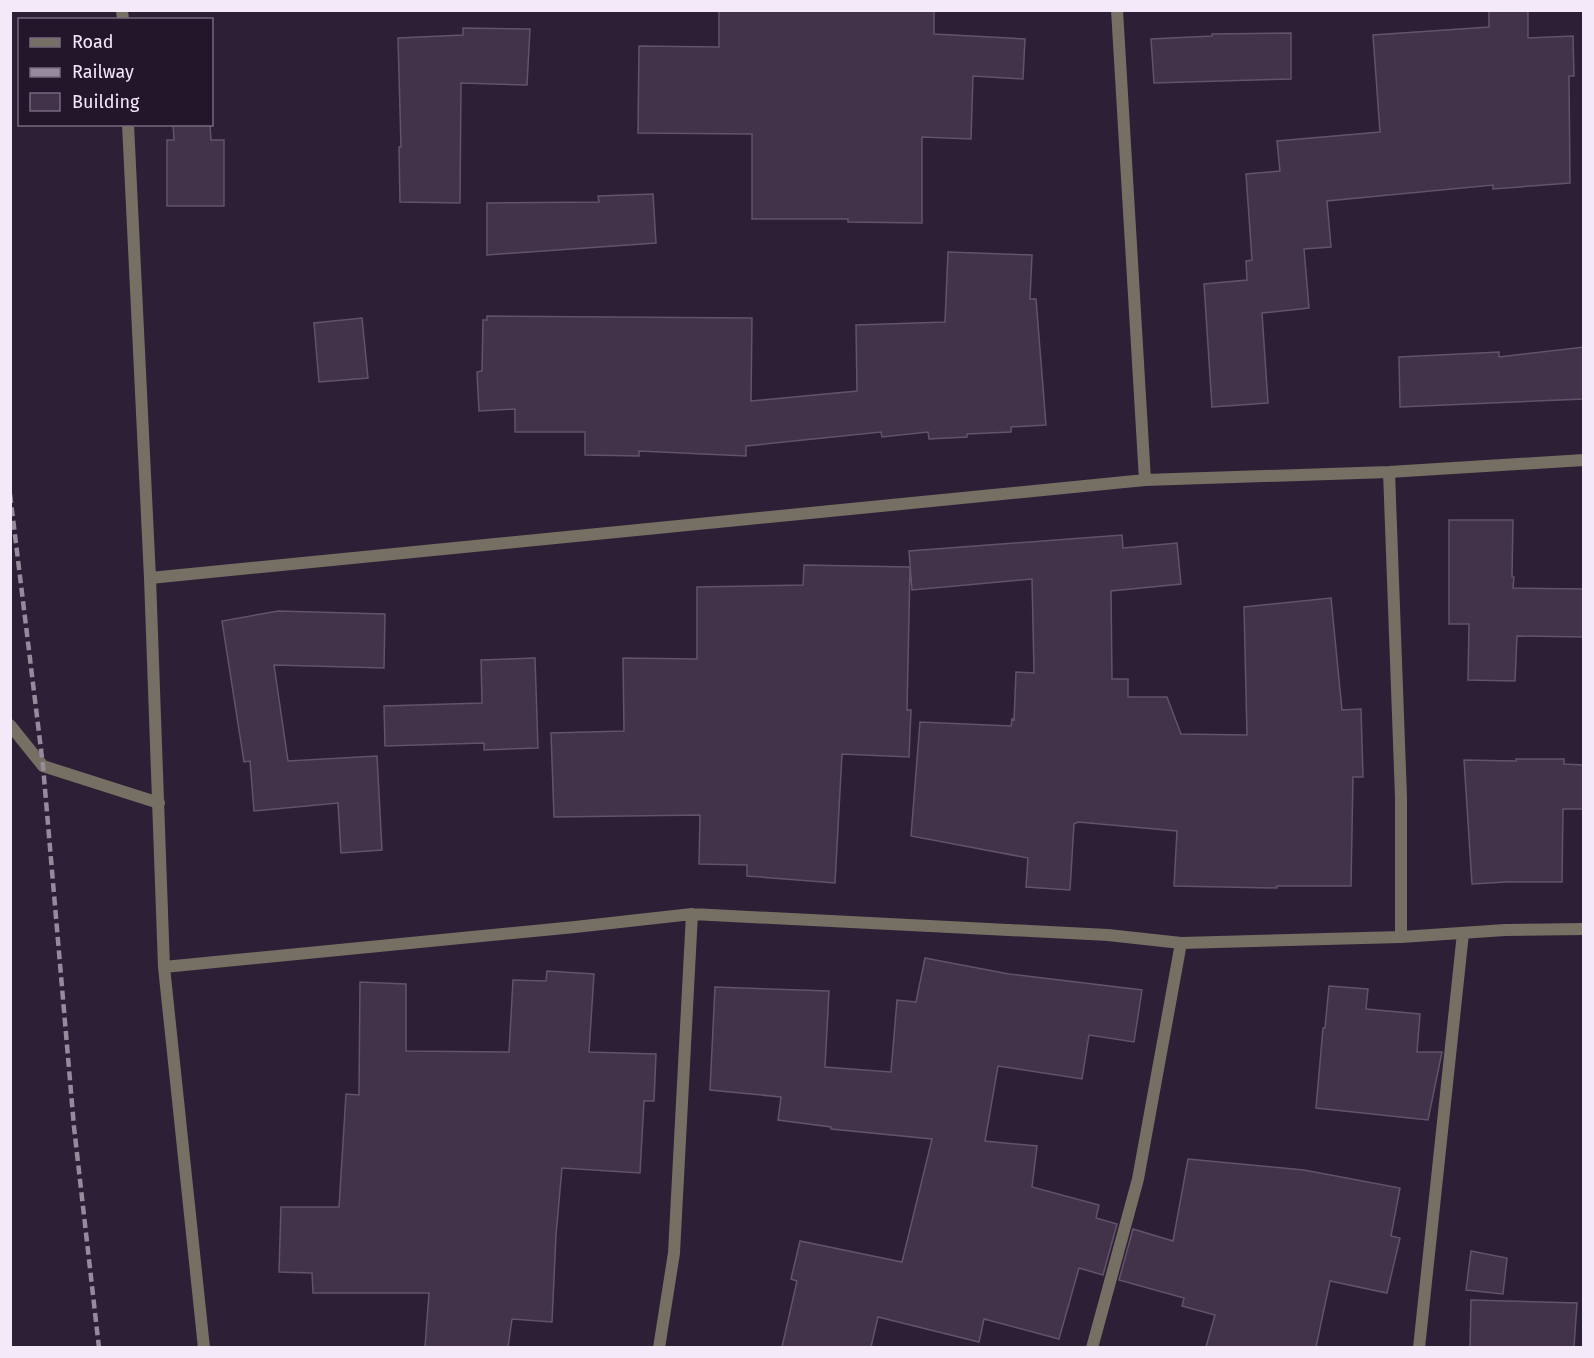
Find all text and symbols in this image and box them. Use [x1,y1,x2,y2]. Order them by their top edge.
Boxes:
legend [18,18,213,126]
text: Road [72,31,114,53]
text: Railway [72,61,134,83]
text: Building [72,91,140,113]

